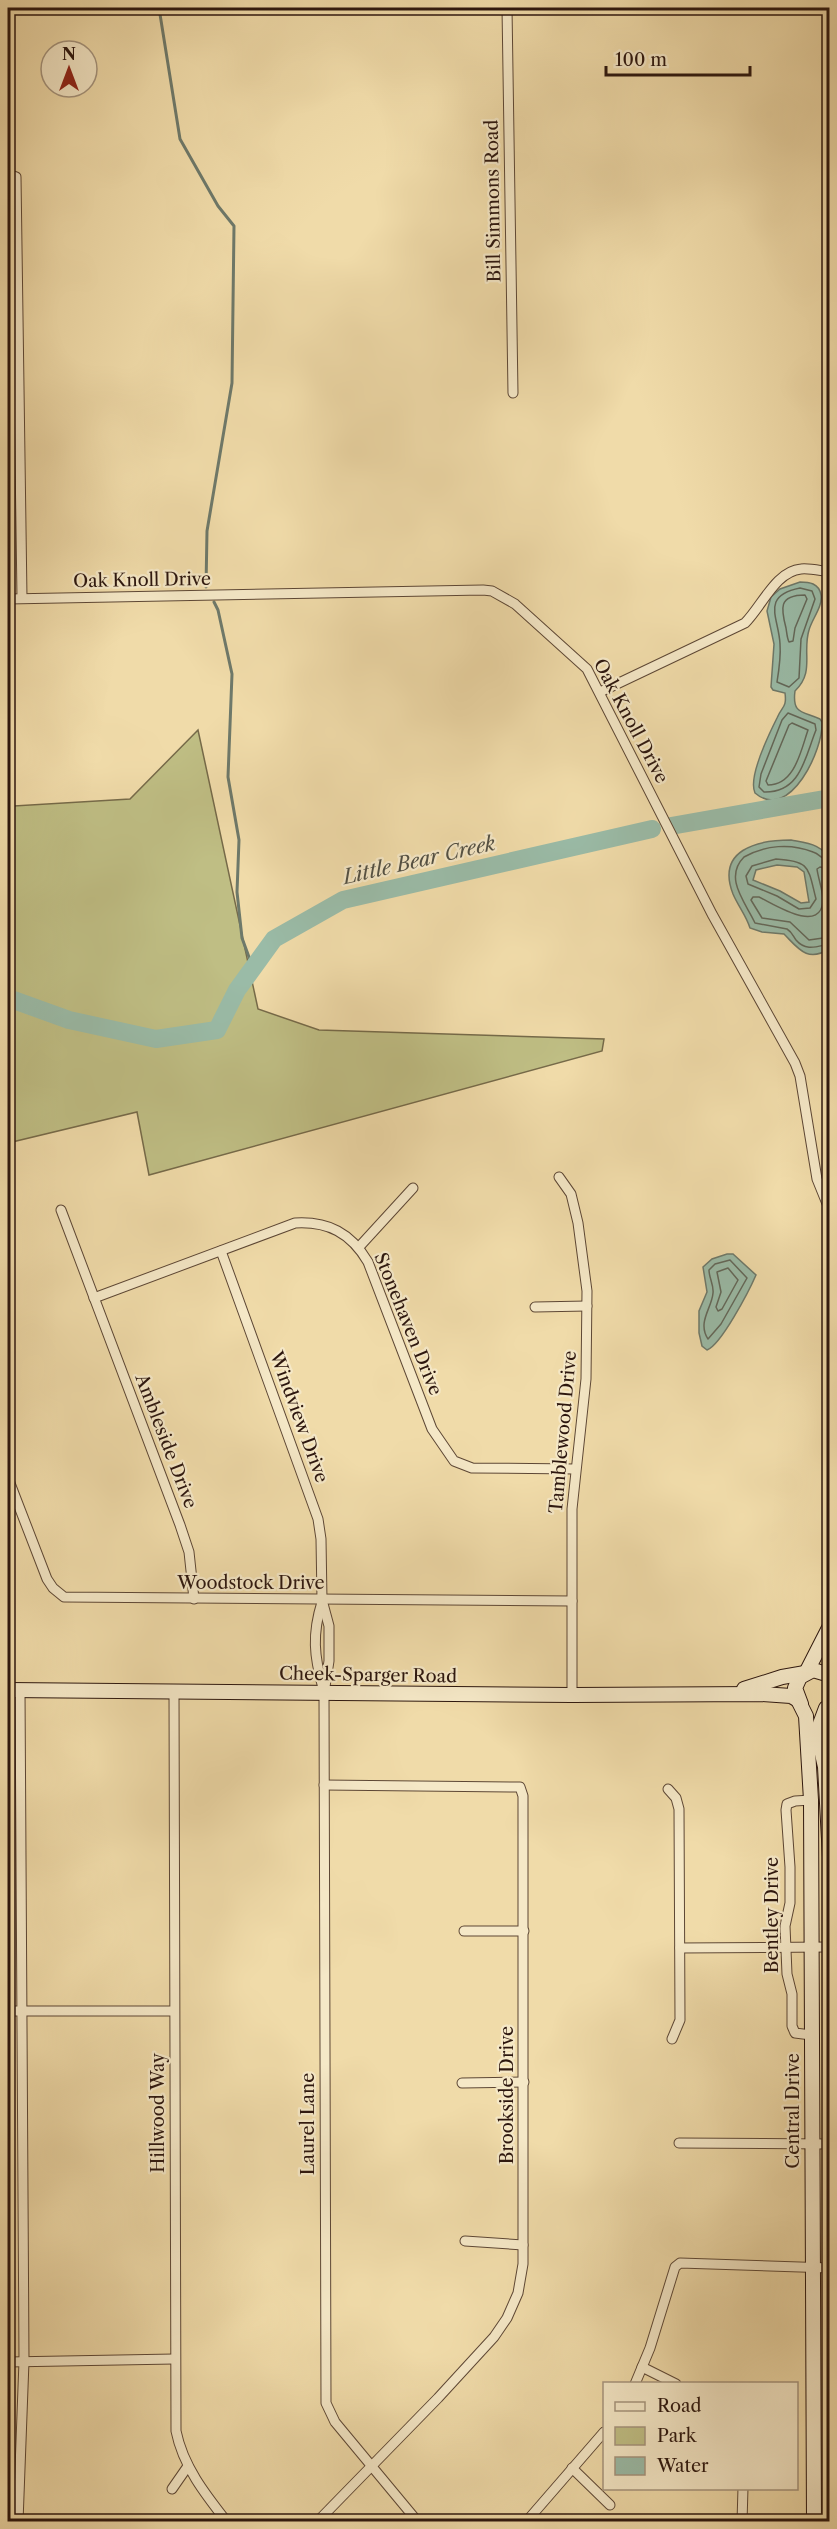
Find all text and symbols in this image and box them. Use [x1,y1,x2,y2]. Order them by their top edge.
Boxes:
north arrow [39,39,99,99]
scale bar [606,39,750,77]
text: N [62,44,76,64]
text: 100 m [615,49,667,71]
street label: Bill Simmons Road [481,119,505,283]
street label: Oak Knoll Drive [73,568,211,592]
street label: Oak Knoll Drive [589,655,673,787]
water label: Little Bear Creek [339,831,498,890]
street label: Stonehaven Drive [369,1249,447,1399]
street label: Windview Drive [265,1347,333,1486]
street label: Tamblewood Drive [545,1350,581,1514]
street label: Ambleside Drive [130,1370,202,1511]
street label: Woodstock Drive [176,1572,325,1594]
street label: Cheek-Sparger Road [279,1662,457,1688]
street label: Bentley Drive [761,1857,783,1973]
street label: Brookside Drive [496,2026,518,2164]
street label: Hillwood Way [147,2052,169,2173]
street label: Central Drive [782,2053,804,2169]
street label: Laurel Lane [297,2073,319,2175]
legend [603,2382,798,2490]
text: Road [657,2395,702,2417]
text: Park [657,2425,698,2447]
text: Water [656,2455,709,2477]

